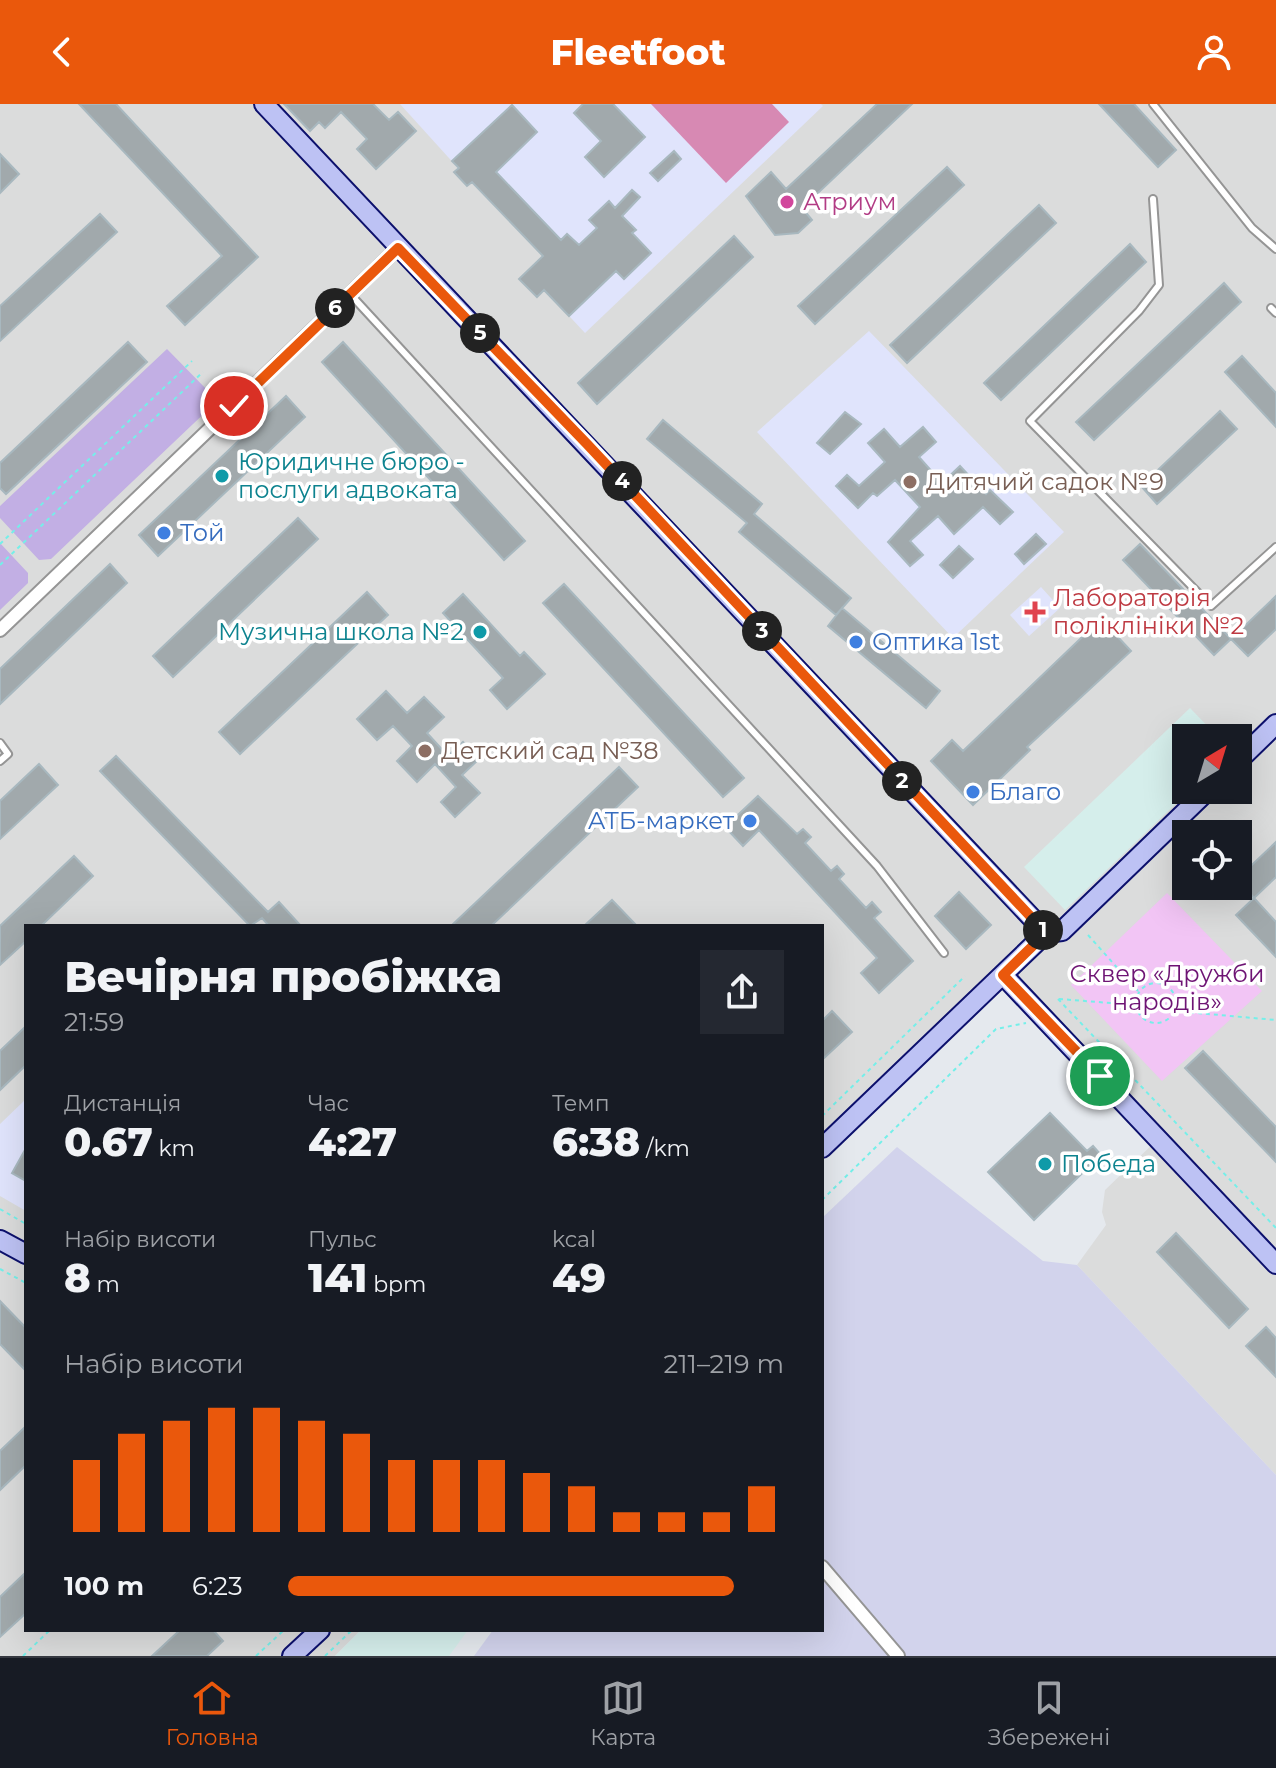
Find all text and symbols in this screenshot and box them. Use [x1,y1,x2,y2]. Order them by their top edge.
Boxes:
icon: back [40,30,84,74]
text: Fleetfoot [550,30,726,74]
icon: person [1192,30,1236,74]
place label: Атриум [803,187,896,216]
marker: Атриум [778,193,796,211]
pin: 6 [315,288,355,328]
text: 6 [328,294,342,321]
pin: 5 [460,313,500,353]
text: 5 [473,319,487,346]
pin [200,372,268,440]
icon: check [212,384,256,428]
place label: Юридичне бюро - послуги адвоката [238,447,465,504]
pin: 4 [602,461,642,501]
marker: Юридичне бюро - послуги адвоката [213,467,231,485]
text: 4 [614,467,630,494]
place label: Дитячий садок №9 [926,467,1164,496]
marker: Дитячий садок №9 [901,473,919,491]
place label: Той [180,518,225,547]
marker: Той [155,524,173,542]
place label: Лабораторія поліклініки №2 [1053,583,1244,640]
marker: Лабораторія поліклініки №2 [1024,601,1046,623]
pin: 3 [742,611,782,651]
place label: Музична школа №2 [218,617,464,646]
text: 3 [755,617,769,644]
marker: Музична школа №2 [471,623,489,641]
place label: Оптика 1st [872,627,1001,656]
marker: Оптика 1st [847,633,865,651]
north arrow [1172,724,1252,804]
map controls [1172,724,1252,900]
place label: Детский сад №38 [441,736,659,765]
marker: Детский сад №38 [416,742,434,760]
pin: 2 [882,761,922,801]
text: 2 [896,767,908,794]
place label: Благо [989,777,1061,806]
marker: Благо [964,783,982,801]
place label: АТБ-маркет [588,806,735,835]
marker: АТБ-маркет [741,812,759,830]
button: locate [1172,820,1252,900]
pin: 1 [1023,910,1063,950]
text: 1 [1039,916,1047,943]
text: Вечірня пробіжка [64,949,502,1003]
button: share [700,950,784,1034]
park label: Сквер «Дружби народів» [1070,959,1264,1016]
text: 21:59 [64,1006,124,1038]
pin [1066,1042,1134,1110]
icon: arrive [1078,1054,1122,1098]
text: Дистанція [64,1090,181,1117]
text: Час [308,1090,349,1117]
text: Темп [552,1090,610,1117]
text: 0.67 [64,1117,153,1166]
text: 4:27 [308,1117,397,1166]
text: 6:38 [552,1117,640,1166]
text: km [153,1135,195,1162]
text: /km [640,1135,690,1162]
place label: Победа [1061,1149,1156,1178]
marker: Победа [1036,1155,1054,1173]
text: Набір висоти [64,1226,216,1253]
text: Пульс [308,1226,377,1253]
text: kcal [552,1226,596,1253]
text: 8 [64,1253,91,1302]
text: 141 [308,1253,367,1302]
text: 49 [552,1253,606,1302]
text: m [91,1271,120,1298]
text: bpm [367,1271,426,1298]
text: Набір висоти [64,1348,244,1380]
text: 211–219 m [663,1348,784,1380]
text: 100 m [64,1570,144,1602]
text: 6:23 [192,1570,243,1602]
tab: Головна [166,1676,259,1751]
tab: Карта [590,1676,656,1751]
tab: Збережені [988,1676,1110,1751]

